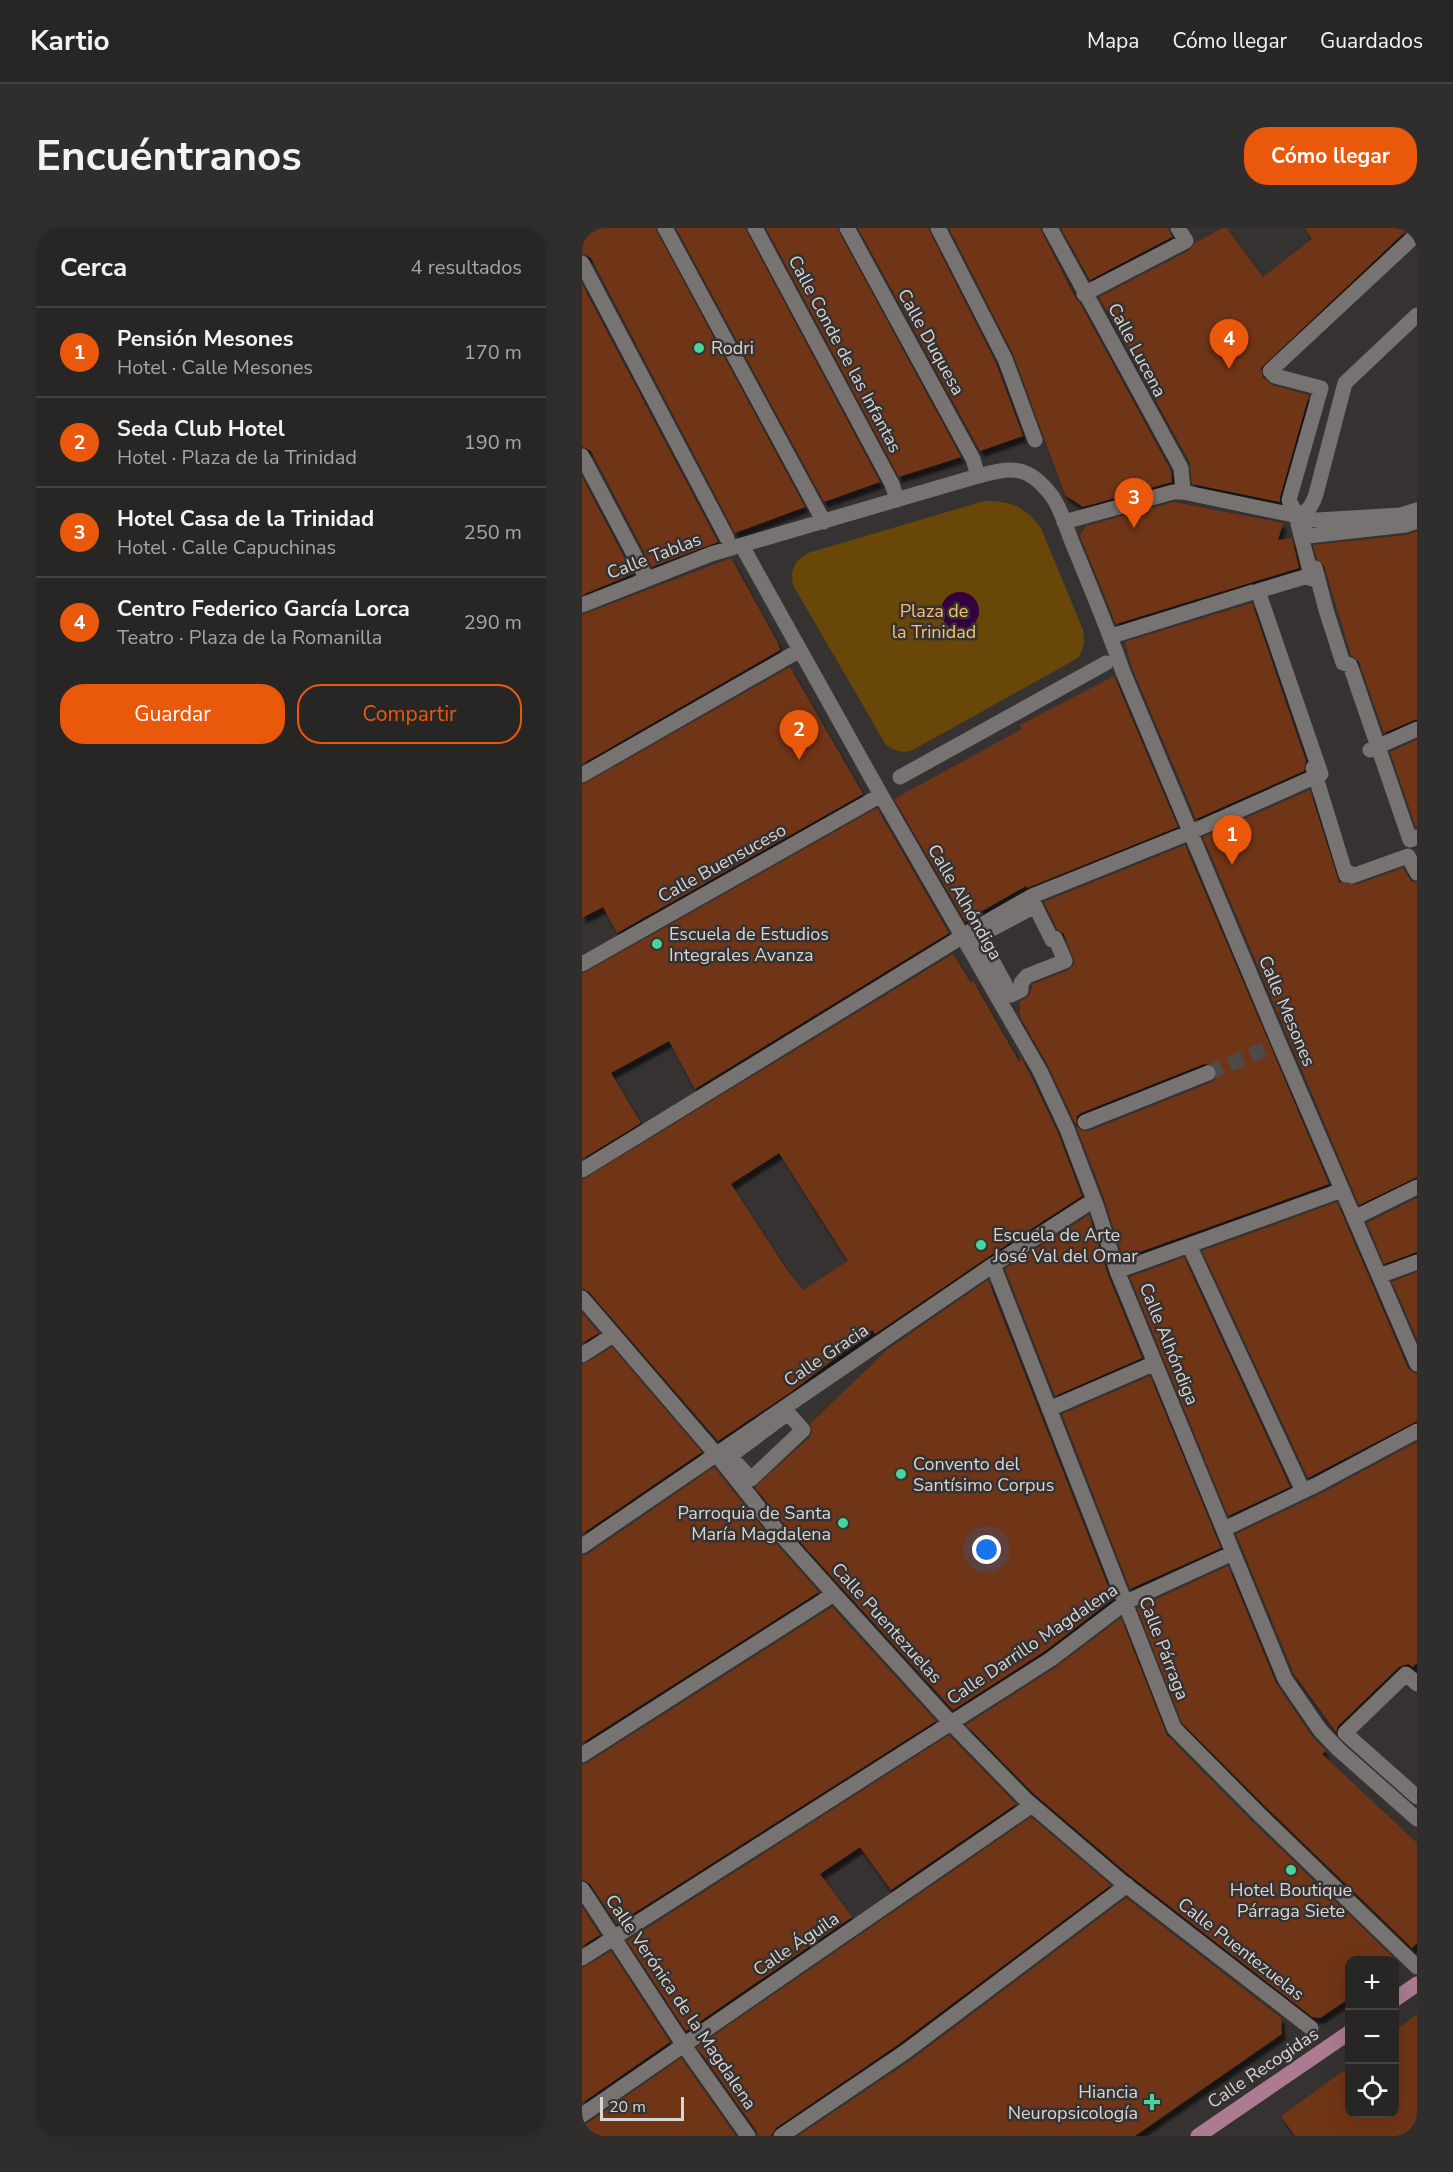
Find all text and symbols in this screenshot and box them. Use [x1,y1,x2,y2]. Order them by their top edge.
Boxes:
text: Kartio [30,22,110,60]
text: Mapa [1087,27,1139,55]
text: Cómo llegar [1172,27,1287,55]
text: Guardados [1320,27,1423,55]
button: Cómo llegar [1244,127,1417,185]
text: Encuéntranos [36,128,302,185]
text: Cerca [60,250,127,285]
street label: Calle Conde de las Infantas [783,251,907,457]
text: 4 resultados [411,254,522,281]
street label: Calle Duquesa [892,285,970,399]
street label: Calle Lucena [1102,299,1172,401]
pin: 4 [1210,320,1248,369]
text: Pensión Mesones [117,324,293,354]
place label: Rodri [711,336,754,360]
text: 1 [74,339,86,366]
text: 170 m [464,339,522,366]
marker: Rodri [692,341,706,355]
text: Hotel · Calle Mesones [117,354,313,381]
text: Seda Club Hotel [117,414,285,444]
text: 2 [74,429,86,456]
text: 190 m [464,429,522,456]
text: Hotel · Plaza de la Trinidad [117,444,357,471]
pin: 3 [1114,478,1154,528]
text: Hotel Casa de la Trinidad [117,504,374,534]
text: 3 [74,519,86,546]
text: 250 m [464,519,522,546]
street label: Calle Tablas [603,527,705,585]
text: Hotel · Calle Capuchinas [117,534,336,561]
text: Centro Federico García Lorca [117,594,410,624]
park label: Plaza de la Trinidad [892,599,976,644]
text: 4 [74,609,86,636]
text: 290 m [464,609,522,636]
text: Teatro · Plaza de la Romanilla [117,624,382,651]
button: Guardar [60,684,285,744]
button: Compartir [297,684,522,744]
pin: 2 [780,710,818,760]
pin: 1 [1212,816,1252,865]
street label: Calle Buensuceso [653,818,791,908]
street label: Calle Alhóndiga [922,840,1008,964]
place label: Escuela de Estudios Integrales Avanza [669,922,829,967]
marker: Escuela de Estudios Integrales Avanza [650,937,664,951]
street label: Calle Mesones [1253,952,1321,1070]
place label: Escuela de Arte José Val del Omar [992,1223,1138,1268]
marker: Escuela de Arte José Val del Omar [974,1238,988,1252]
street label: Calle Alhóndiga [1134,1279,1204,1409]
street label: Calle Gracia [779,1318,873,1392]
place label: Convento del Santísimo Corpus [913,1452,1054,1497]
marker: Convento del Santísimo Corpus [894,1467,908,1481]
place label: Parroquia de Santa María Magdalena [677,1501,831,1546]
marker: Parroquia de Santa María Magdalena [836,1516,850,1530]
your location [972,1535,1001,1564]
street label: Calle Puentezuelas [826,1558,948,1688]
street label: Calle Darrillo Magdalena [942,1578,1122,1710]
street label: Calle Párraga [1133,1593,1195,1703]
marker: Hotel Boutique Párraga Siete [1284,1863,1298,1877]
place label: Hotel Boutique Párraga Siete [1230,1878,1352,1923]
street label: Calle Verónica de la Magdalena [600,1890,762,2114]
street label: Calle Puentezuelas [1173,1892,1309,2006]
street label: Calle Águila [748,1906,844,1982]
map controls [1345,1956,1399,2118]
button: + [1345,1956,1399,2010]
button: − [1345,2010,1399,2064]
street label: Calle Recogidas [1203,2022,1323,2114]
button: locate [1345,2064,1399,2118]
place label: Hiancia Neuropsicología [1008,2080,1138,2125]
marker: Hiancia Neuropsicología [1143,2093,1161,2111]
scale bar [600,2094,684,2122]
text: 20 m [609,2096,646,2118]

